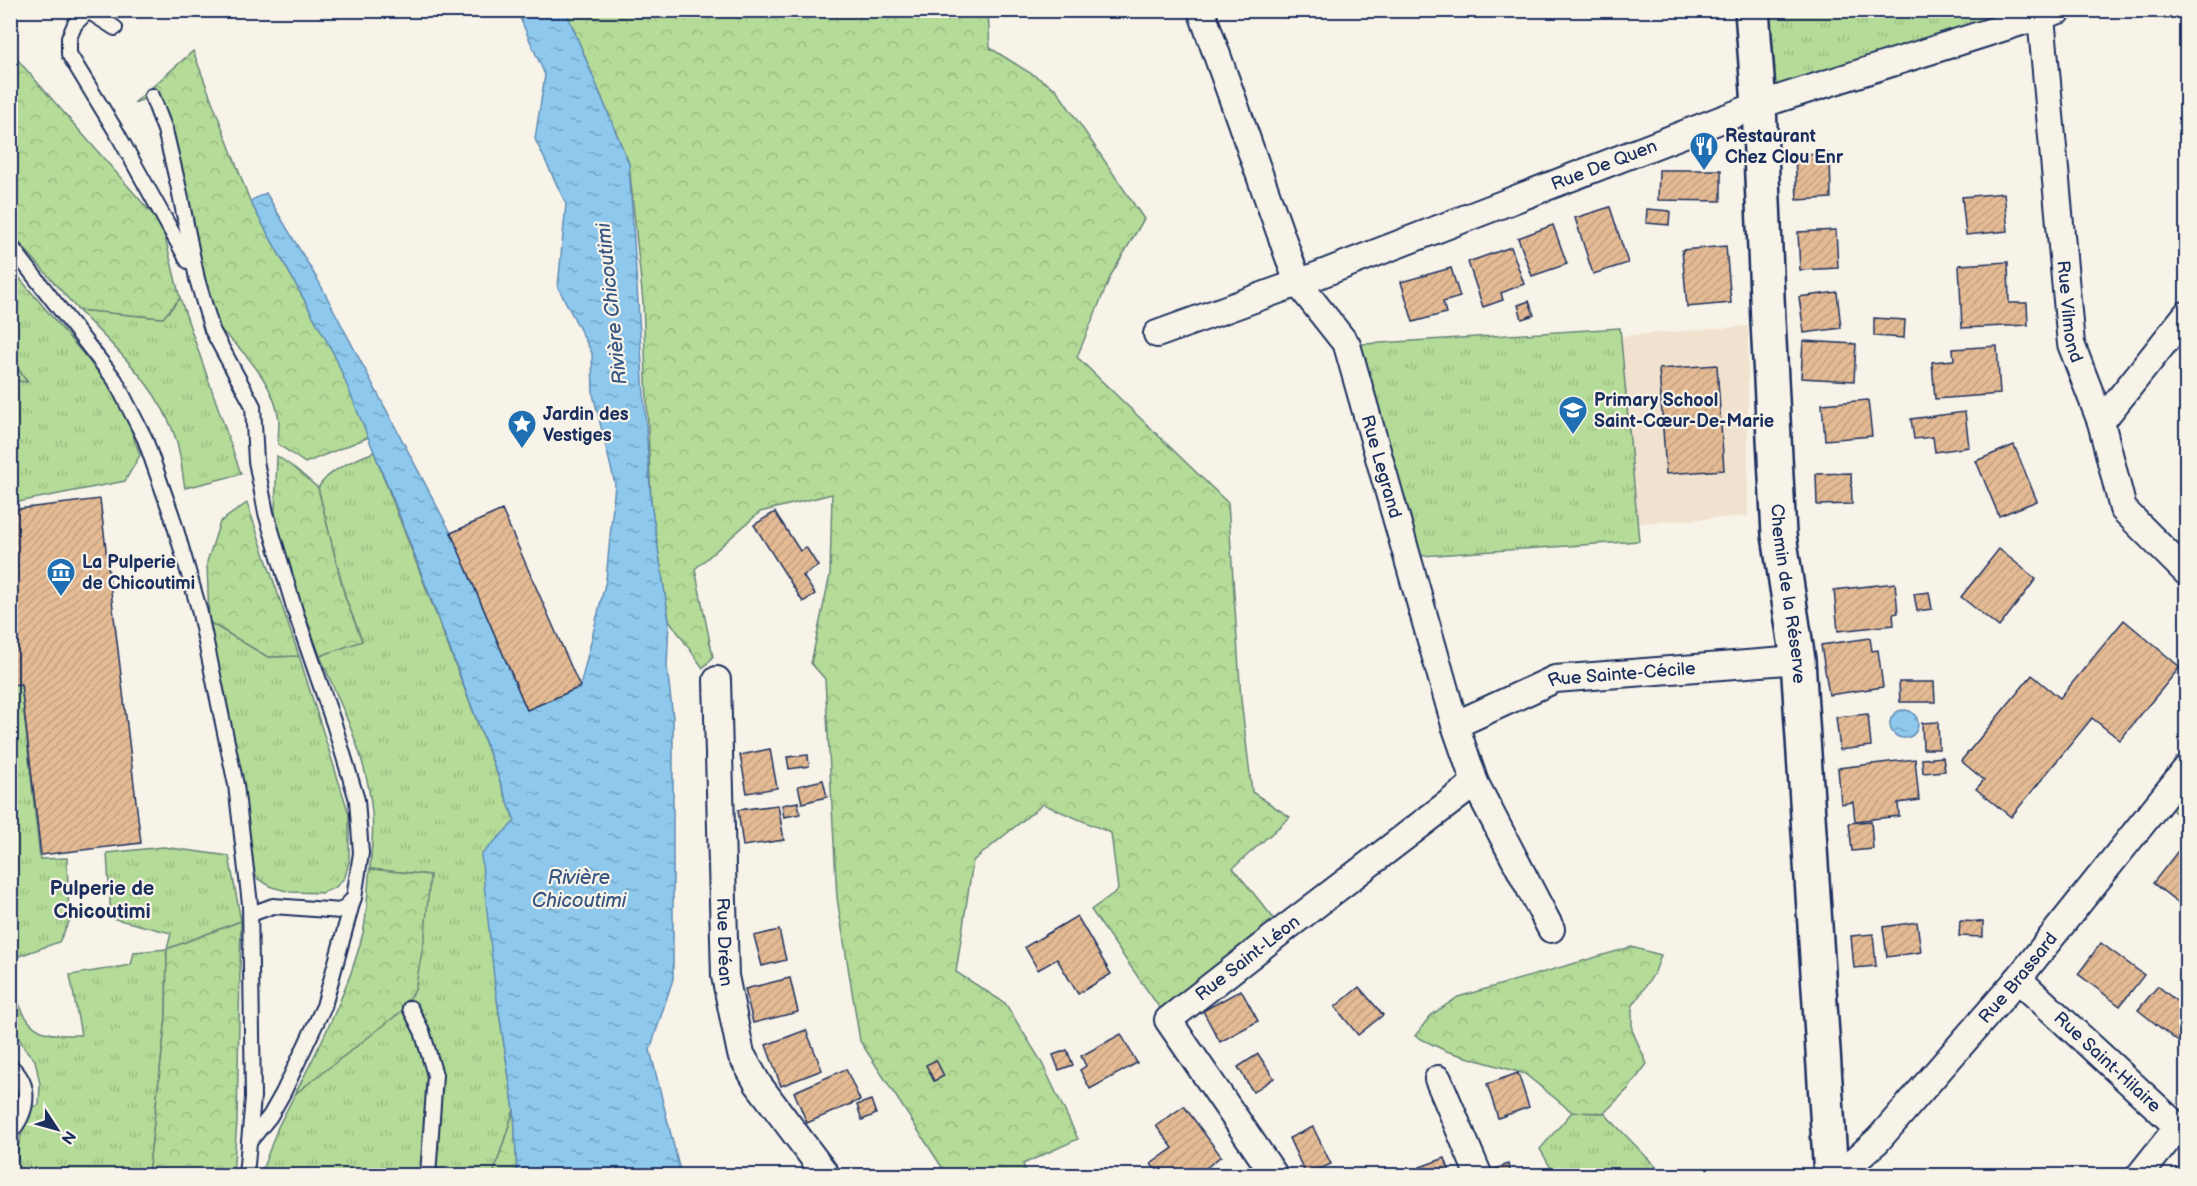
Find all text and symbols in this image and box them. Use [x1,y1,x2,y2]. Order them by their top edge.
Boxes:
place label: Restaurant Chez Clou Enr [1725,126,1844,168]
restaurant icon: Restaurant Chez Clou Enr [1688,130,1720,172]
street label: Rue De Quen [1548,135,1660,195]
water label: Rivière Chicoutimi [591,220,632,386]
street label: Rue Vilmond [2052,260,2087,366]
place label: Primary School Saint-Cœur-De-Marie [1594,390,1774,432]
school or university icon: Primary School Saint-Cœur-De-Marie [1557,394,1589,436]
place label: Jardin des Vestiges [543,404,629,446]
place icon: Jardin des Vestiges [506,408,538,450]
street label: Rue Legrand [1356,413,1406,520]
street label: Chemin de la Réserve [1766,503,1810,684]
place label: La Pulperie de Chicoutimi [82,552,195,594]
museum icon: La Pulperie de Chicoutimi [45,556,77,598]
street label: Rue Sainte-Cécile [1544,658,1697,692]
water label: Rivière Chicoutimi [532,866,628,913]
district label: Pulperie de Chicoutimi [50,877,154,924]
street label: Rue Dréan [712,897,737,988]
street label: Rue Saint-Léon [1191,911,1304,1006]
street label: Rue Brassard [1974,929,2062,1028]
street label: Rue Saint-Hilaire [2049,1008,2165,1117]
north arrow [27,1099,87,1159]
text: N [57,1126,79,1147]

